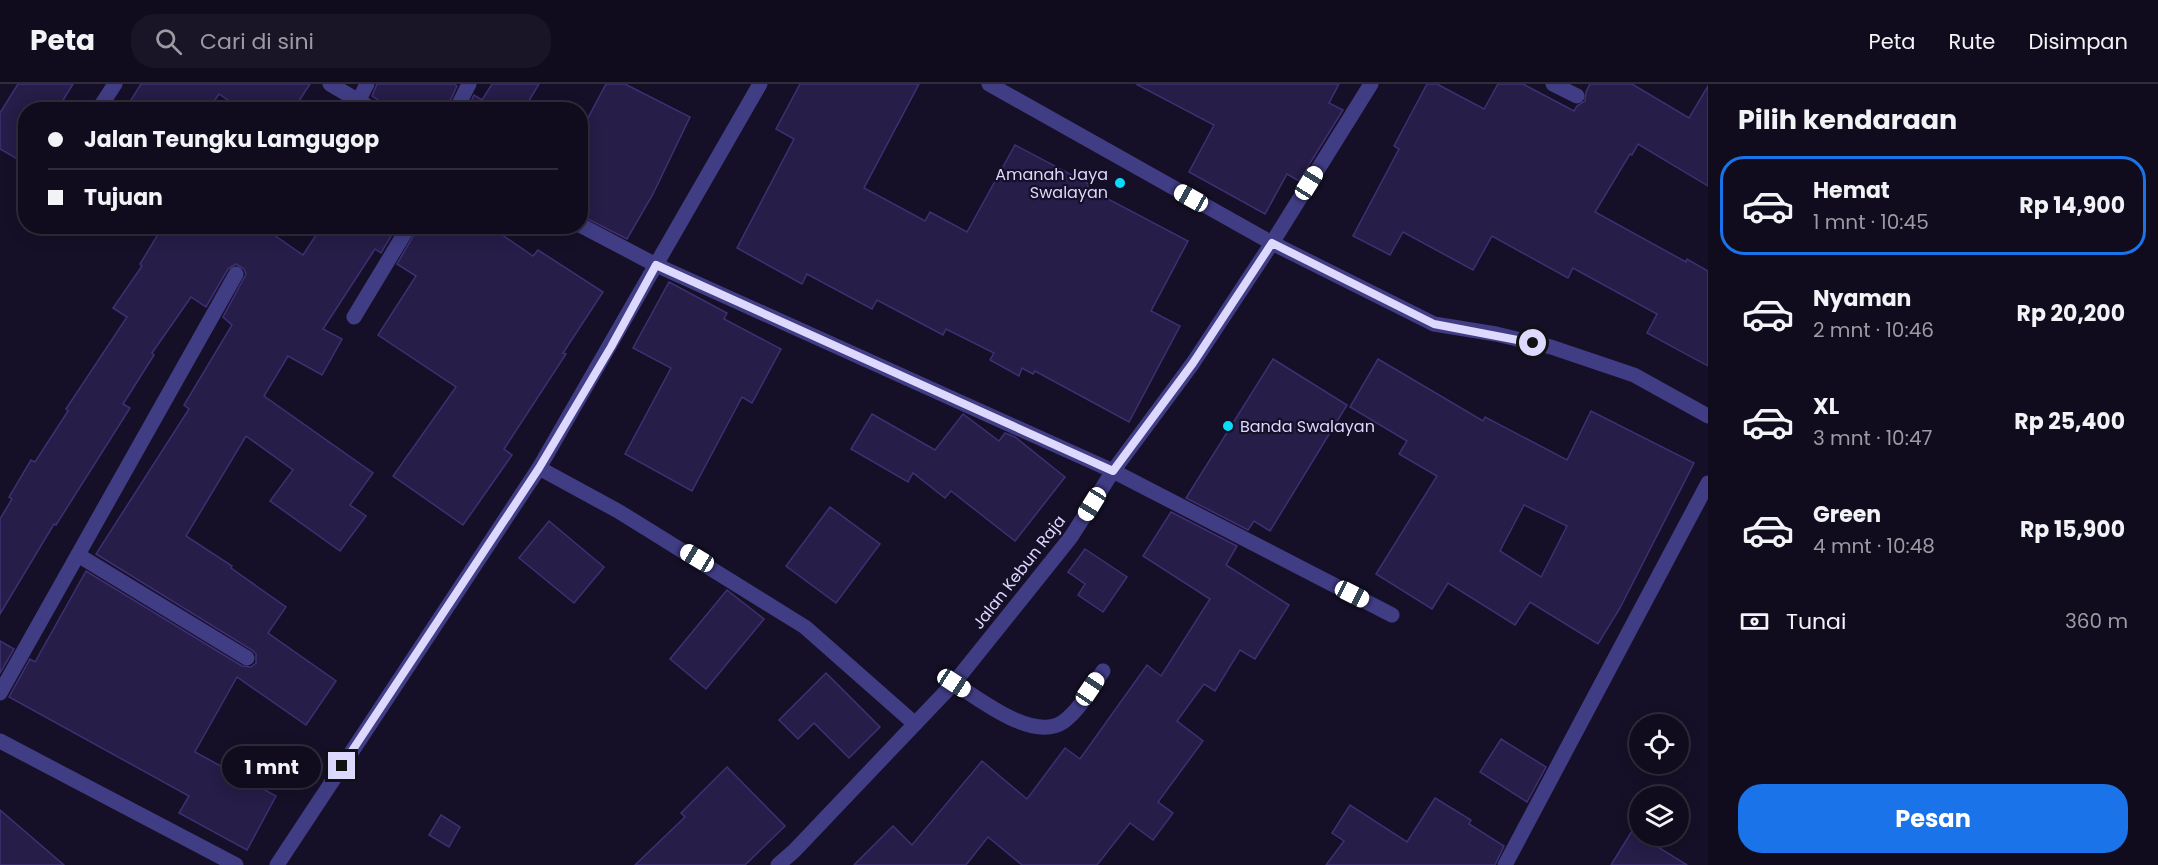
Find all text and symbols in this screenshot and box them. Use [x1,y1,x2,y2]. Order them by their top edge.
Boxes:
search box [131,14,551,68]
text: Peta [30,21,95,60]
icon: search [152,25,185,58]
text: Cari di sini [200,26,314,57]
text: Peta [1868,27,1916,56]
text: Rute [1949,27,1995,56]
text: Disimpan [2028,27,2128,56]
text: Pilih kendaraan [1738,101,1957,138]
text: Jalan Teungku Lamgugop [84,124,379,155]
place label: Amanah Jaya Swalayan [995,163,1108,204]
car [1292,163,1326,203]
text: Hemat [1813,175,1890,206]
marker: Amanah Jaya Swalayan [1113,176,1127,190]
icon: car [1741,179,1795,233]
car [1171,181,1211,215]
text: Tujuan [84,182,163,213]
text: Rp 14,900 [2019,190,2125,221]
text: 1 mnt · 10:45 [1813,208,1929,236]
text: Nyaman [1813,283,1911,314]
icon: car [1741,287,1795,341]
text: Rp 20,200 [2017,298,2125,329]
text: 2 mnt · 10:46 [1813,316,1934,344]
route start [1519,329,1546,356]
text: XL [1813,391,1839,422]
icon: car [1741,395,1795,449]
text: Rp 25,400 [2014,406,2125,437]
place label: Banda Swalayan [1240,415,1375,438]
marker: Banda Swalayan [1221,419,1235,433]
text: 3 mnt · 10:47 [1813,424,1932,452]
car [1075,484,1109,524]
text: Green [1813,499,1881,530]
icon: car [1741,503,1795,557]
street label: Jalan Kebun Raja [967,510,1071,634]
text: Rp 15,900 [2020,514,2125,545]
text: 4 mnt · 10:48 [1813,532,1935,560]
car [677,541,717,575]
car [1332,578,1372,610]
icon: cash [1738,605,1771,638]
text: Tunai [1786,606,1846,637]
text: 360 m [2065,607,2128,635]
car [934,666,974,700]
car [1072,669,1108,709]
map controls [1629,714,1689,846]
button: locate [1629,714,1689,774]
callout: 1 mnt [222,745,321,787]
route end [328,752,355,779]
text: 1 mnt [244,753,299,781]
button: Pesan [1738,784,2128,853]
button: layers [1629,786,1689,846]

